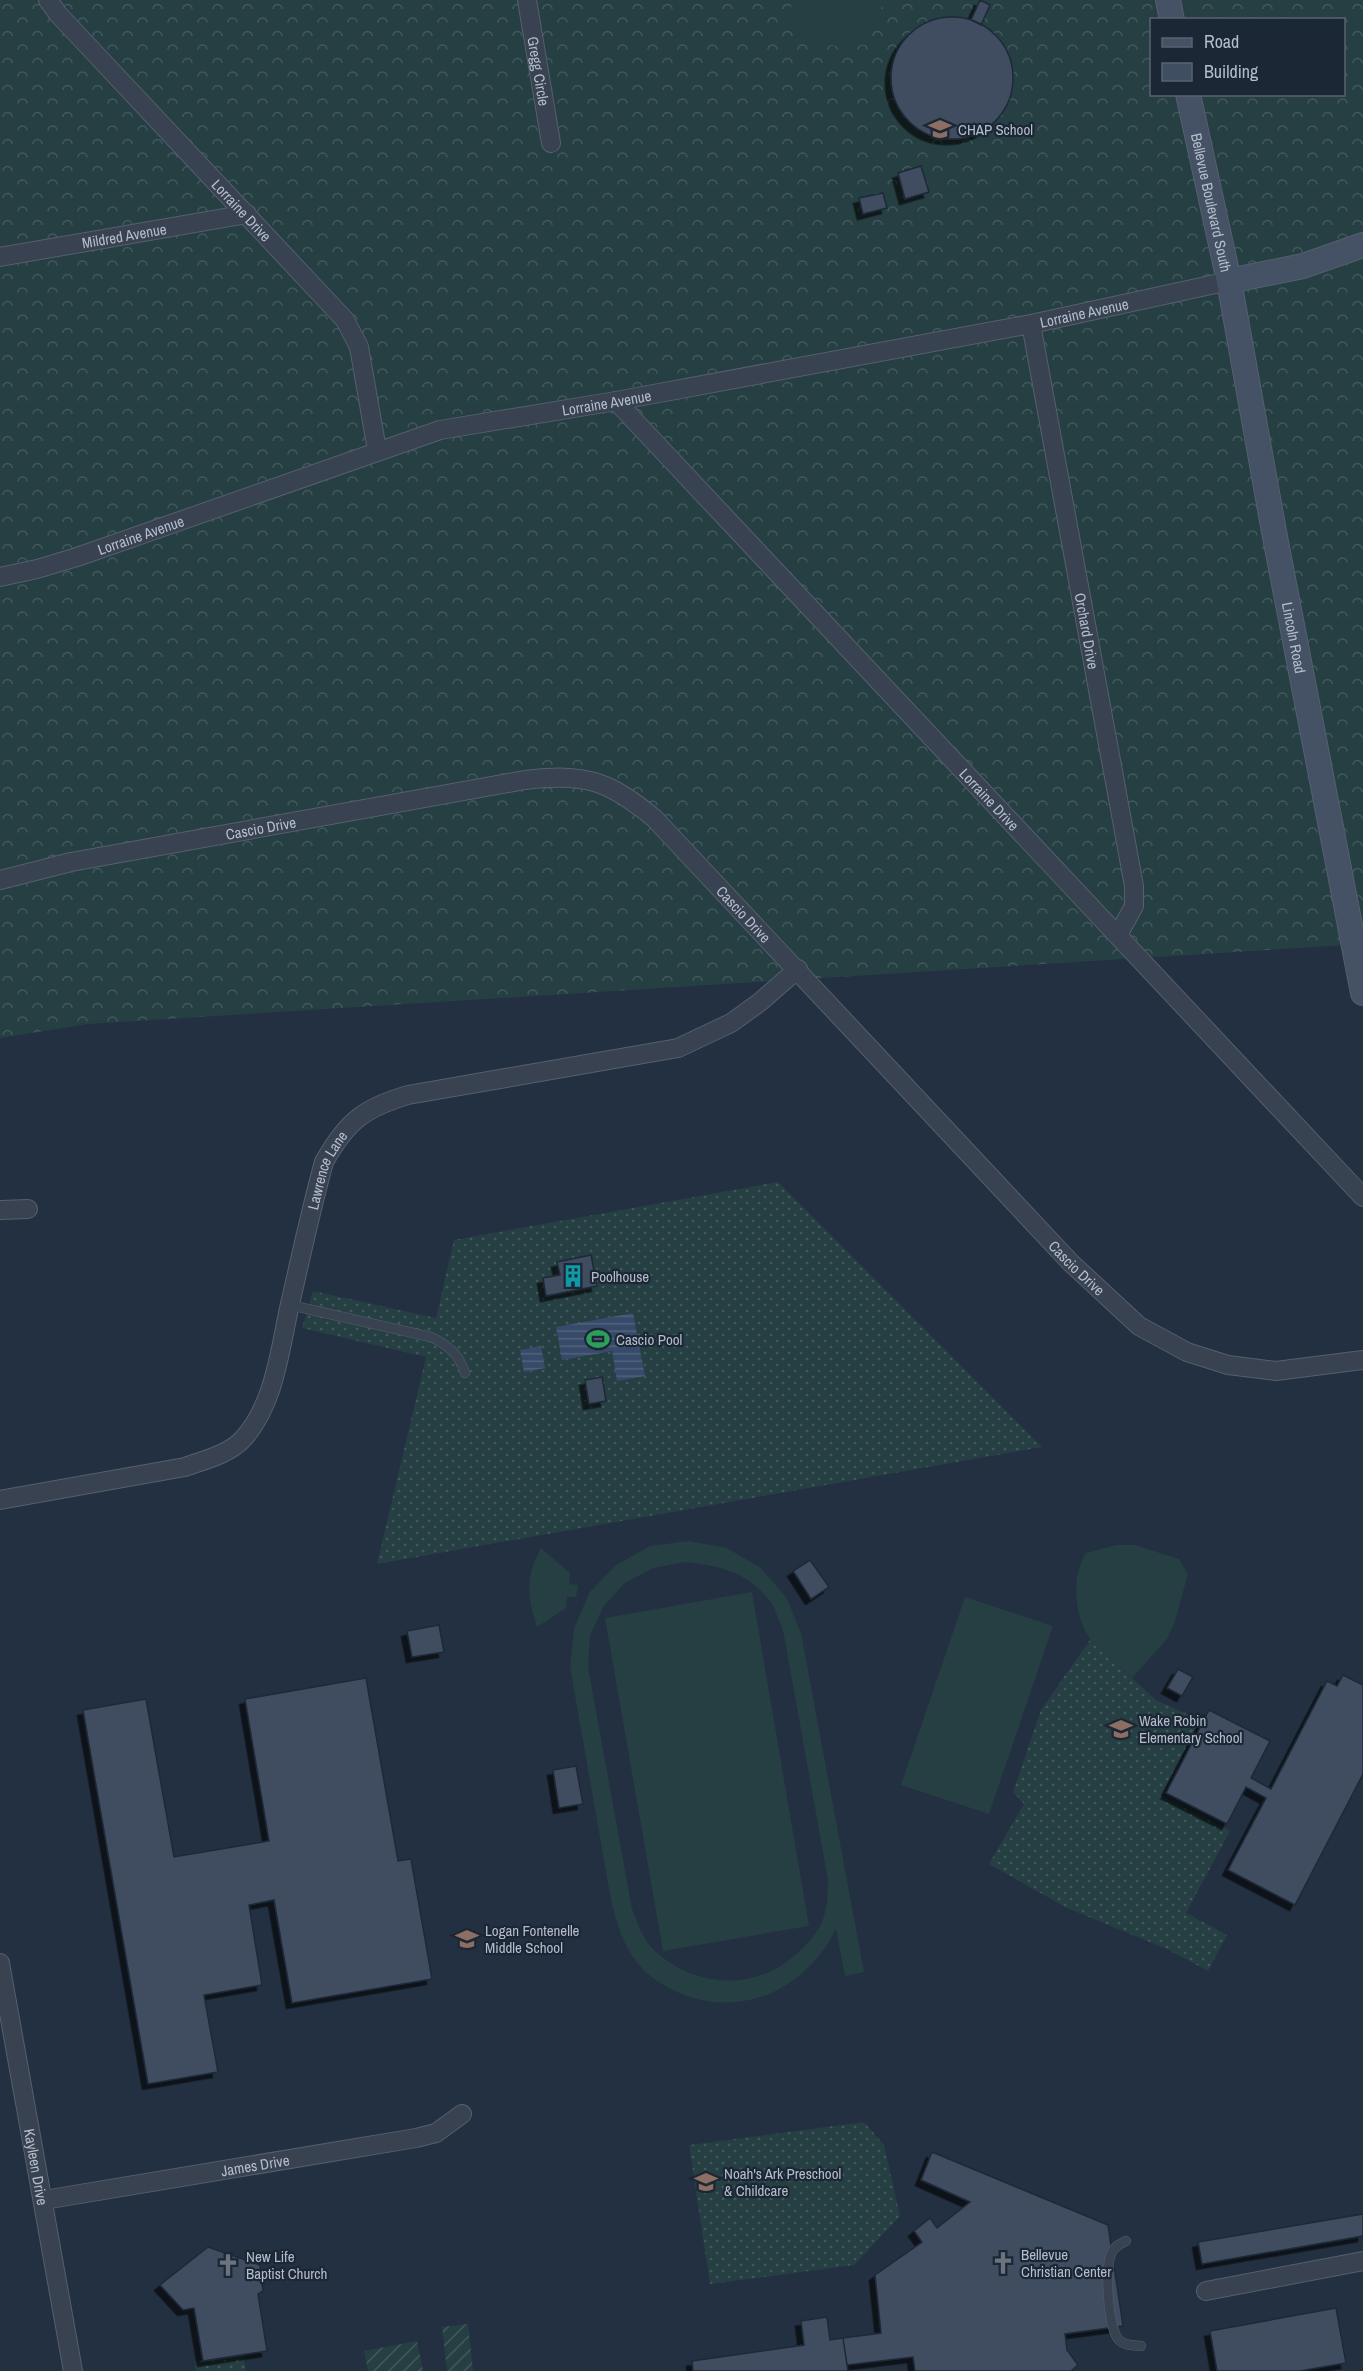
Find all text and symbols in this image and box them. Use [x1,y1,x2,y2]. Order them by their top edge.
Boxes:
legend [1150,18,1345,96]
text: Road [1204,29,1239,54]
street label: Gregg Circle [523,35,555,107]
text: Building [1204,59,1259,84]
school or university icon: CHAP School [927,116,953,142]
place label: CHAP School [958,119,1033,140]
street label: Bellevue Boulevard South [1186,131,1237,274]
street label: Lorraine Drive [207,174,277,246]
street label: Mildred Avenue [80,218,168,253]
street label: Lorraine Avenue [1038,293,1131,332]
street label: Lorraine Avenue [560,384,653,420]
street label: Lorraine Avenue [95,510,187,560]
street label: Orchard Drive [1070,591,1105,671]
street label: Lincoln Road [1277,600,1312,675]
street label: Lorraine Drive [955,763,1024,835]
street label: Cascio Drive [224,811,298,844]
street label: Cascio Drive [712,881,776,947]
street label: Lawrence Lane [302,1126,352,1212]
street label: Cascio Drive [1044,1235,1110,1300]
building icon: Poolhouse [560,1263,586,1289]
place label: Poolhouse [591,1266,649,1287]
sports icon: Cascio Pool [585,1326,611,1352]
place label: Cascio Pool [616,1329,682,1350]
place label: Wake Robin Elementary School [1139,1710,1242,1748]
school or university icon: Wake Robin Elementary School [1108,1716,1134,1742]
place label: Logan Fontenelle Middle School [485,1920,580,1958]
school or university icon: Logan Fontenelle Middle School [454,1926,480,1952]
street label: Kayleen Drive [19,2127,54,2207]
street label: James Drive [219,2149,291,2181]
place label: Noah's Ark Preschool & Childcare [724,2163,841,2201]
school or university icon: Noah's Ark Preschool & Childcare [693,2169,719,2195]
place label: Bellevue Christian Center [1021,2244,1111,2282]
place label: New Life Baptist Church [246,2246,327,2284]
church icon: Bellevue Christian Center [990,2250,1016,2276]
church icon: New Life Baptist Church [215,2252,241,2278]

